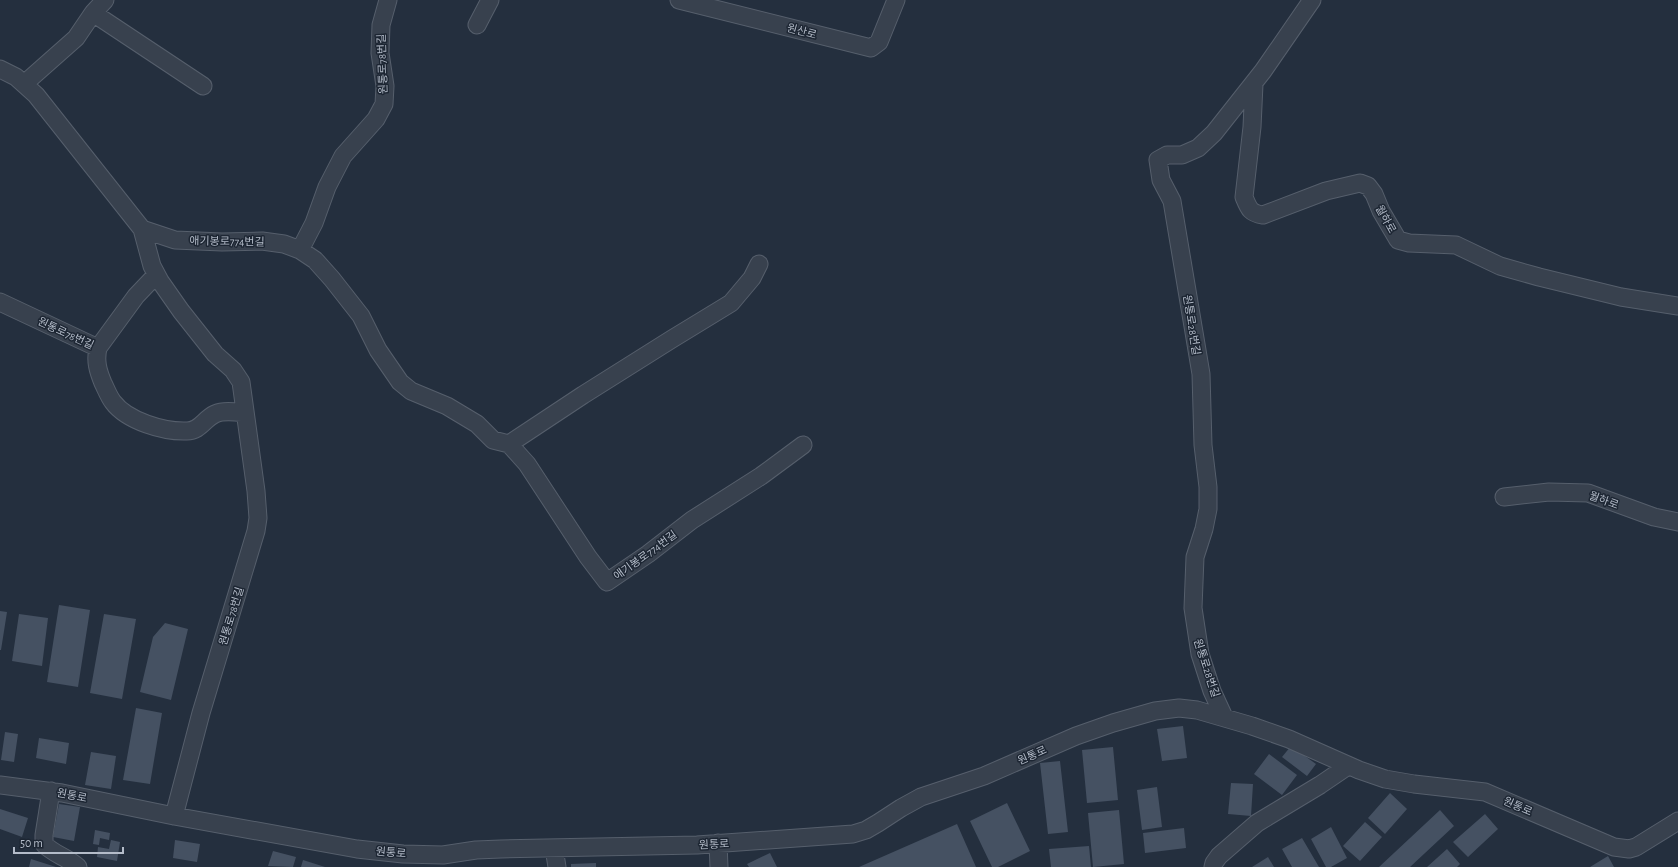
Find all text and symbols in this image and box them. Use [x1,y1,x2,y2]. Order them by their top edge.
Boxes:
street label: 원산로 [786,22,818,41]
street label: 원통로78번길 [376,34,389,94]
street label: 월하로 [1373,203,1398,235]
street label: 애기봉로774번길 [189,235,265,248]
street label: 원통로28번길 [1181,294,1202,356]
street label: 원통로78번길 [36,316,95,351]
street label: 월하로 [1588,490,1620,511]
street label: 애기봉로774번길 [612,529,679,582]
street label: 원통로78번길 [217,586,246,647]
street label: 원통로28번길 [1192,638,1221,699]
street label: 원통로 [1016,744,1048,767]
street label: 원통로 [56,787,88,804]
street label: 원통로 [1502,795,1534,818]
scale bar [14,829,123,855]
text: 50 m [20,837,43,849]
street label: 원통로 [699,838,729,851]
street label: 원통로 [375,846,407,859]

